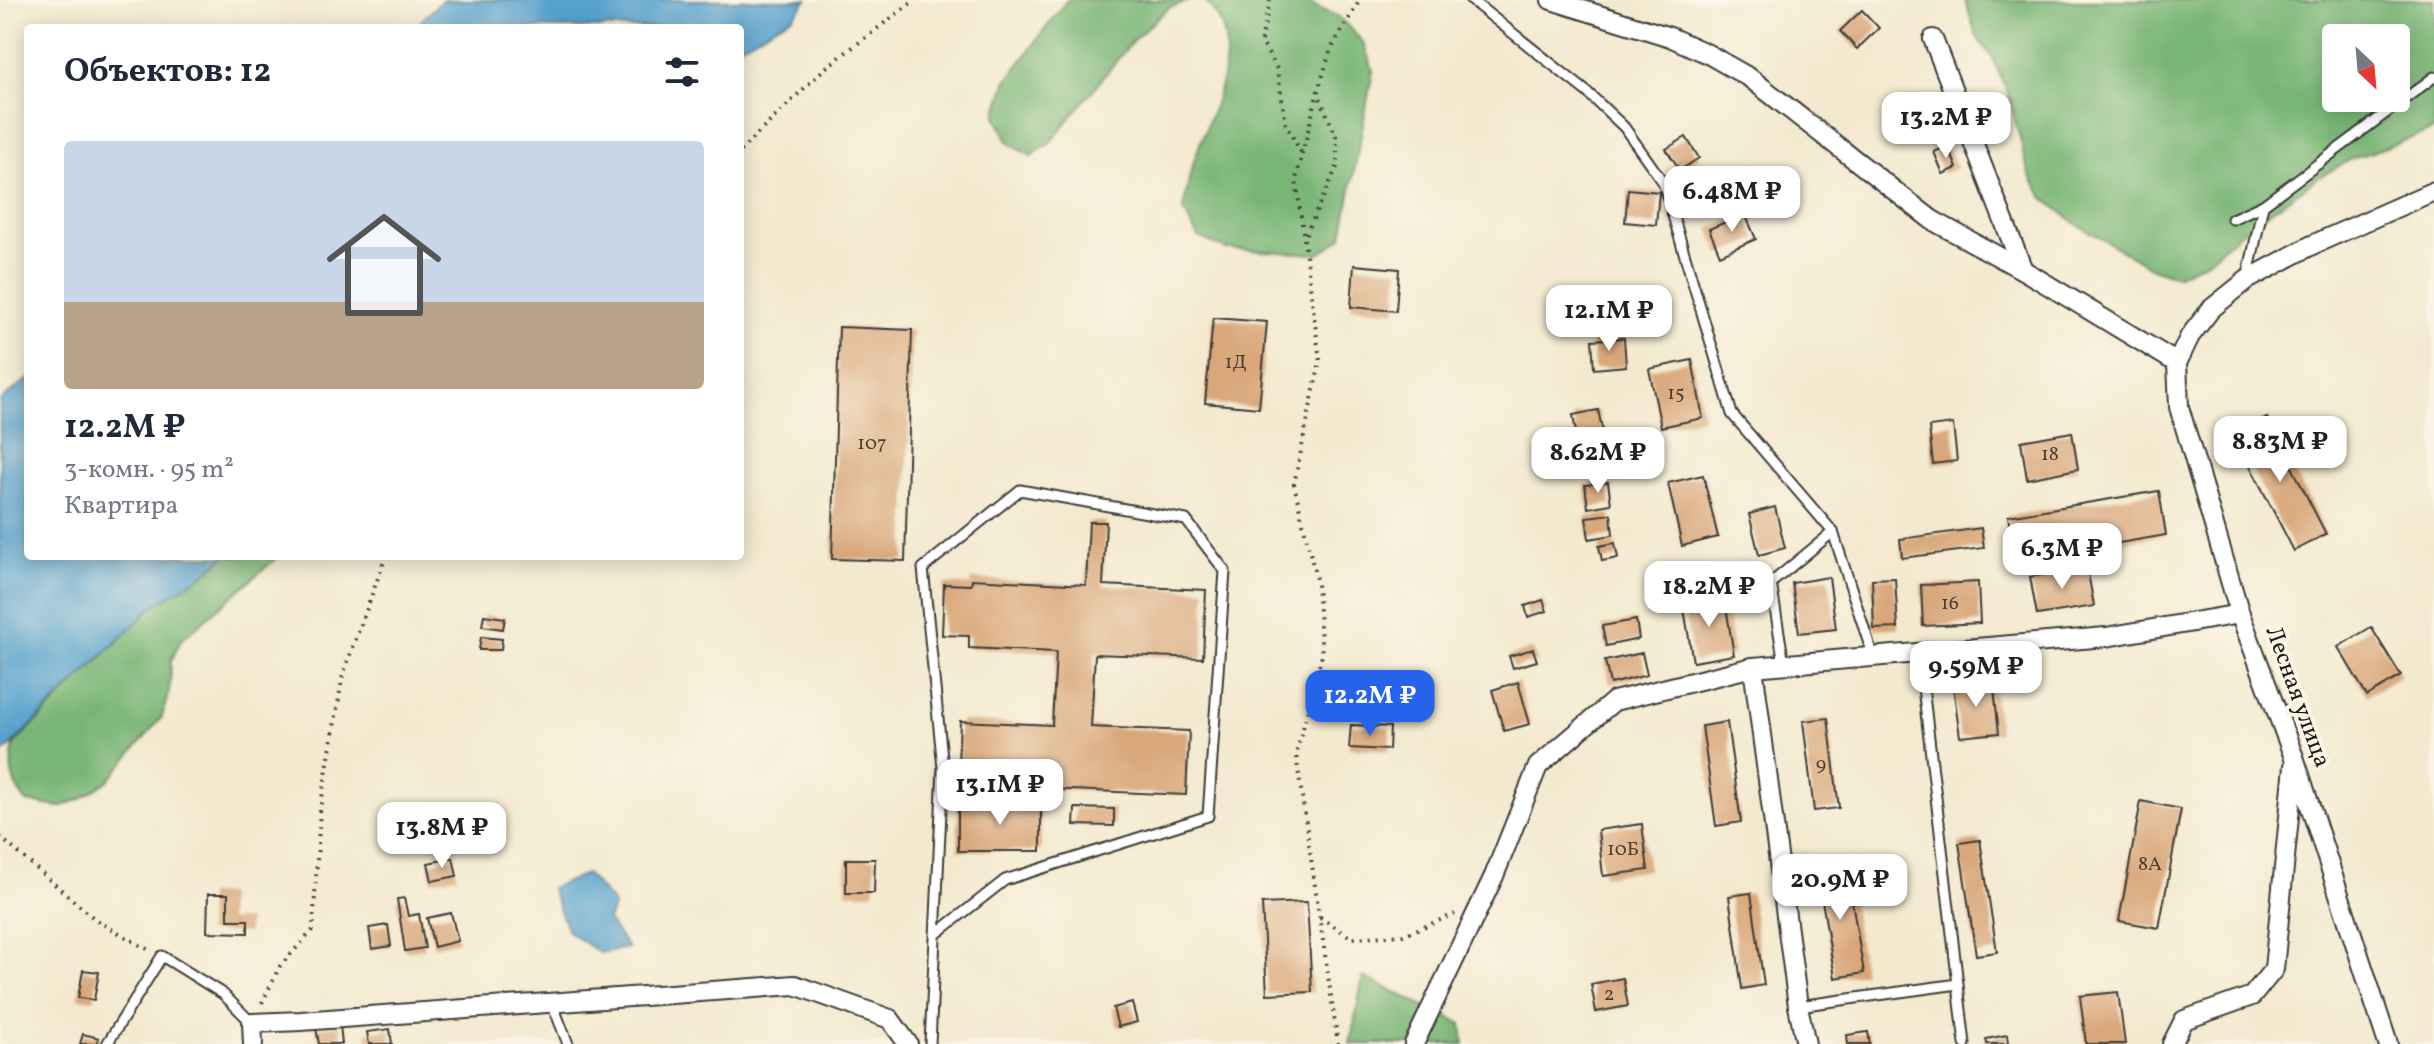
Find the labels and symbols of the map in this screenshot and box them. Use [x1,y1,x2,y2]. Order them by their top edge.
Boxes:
north arrow [2322,24,2410,112]
pin: 13.2M ₽ [1872,92,2020,160]
pin: 6.48M ₽ [1658,166,1806,234]
pin: 12.1M ₽ [1535,285,1683,353]
house number: 1Д [1225,349,1247,377]
house number: 15 [1667,380,1685,408]
pin: 8.83M ₽ [2206,416,2354,484]
pin: 8.62M ₽ [1524,427,1672,495]
house number: 107 [857,430,887,458]
house number: 18 [2041,441,2059,469]
pin: 6.3M ₽ [1997,523,2127,591]
pin: 18.2M ₽ [1635,561,1783,629]
house number: 16 [1941,590,1959,618]
street label: Лесная улица [2256,622,2338,772]
pin: 9.59M ₽ [1902,641,2050,709]
pin: 12.2M ₽ [1296,670,1444,738]
house number: 9 [1816,751,1826,779]
pin: 13.1M ₽ [926,759,1074,827]
pin: 13.8M ₽ [368,802,516,870]
house number: 10Б [1607,836,1639,864]
house number: 8А [2138,851,2162,879]
pin: 20.9M ₽ [1766,854,1914,922]
house number: 2 [1604,981,1614,1009]

